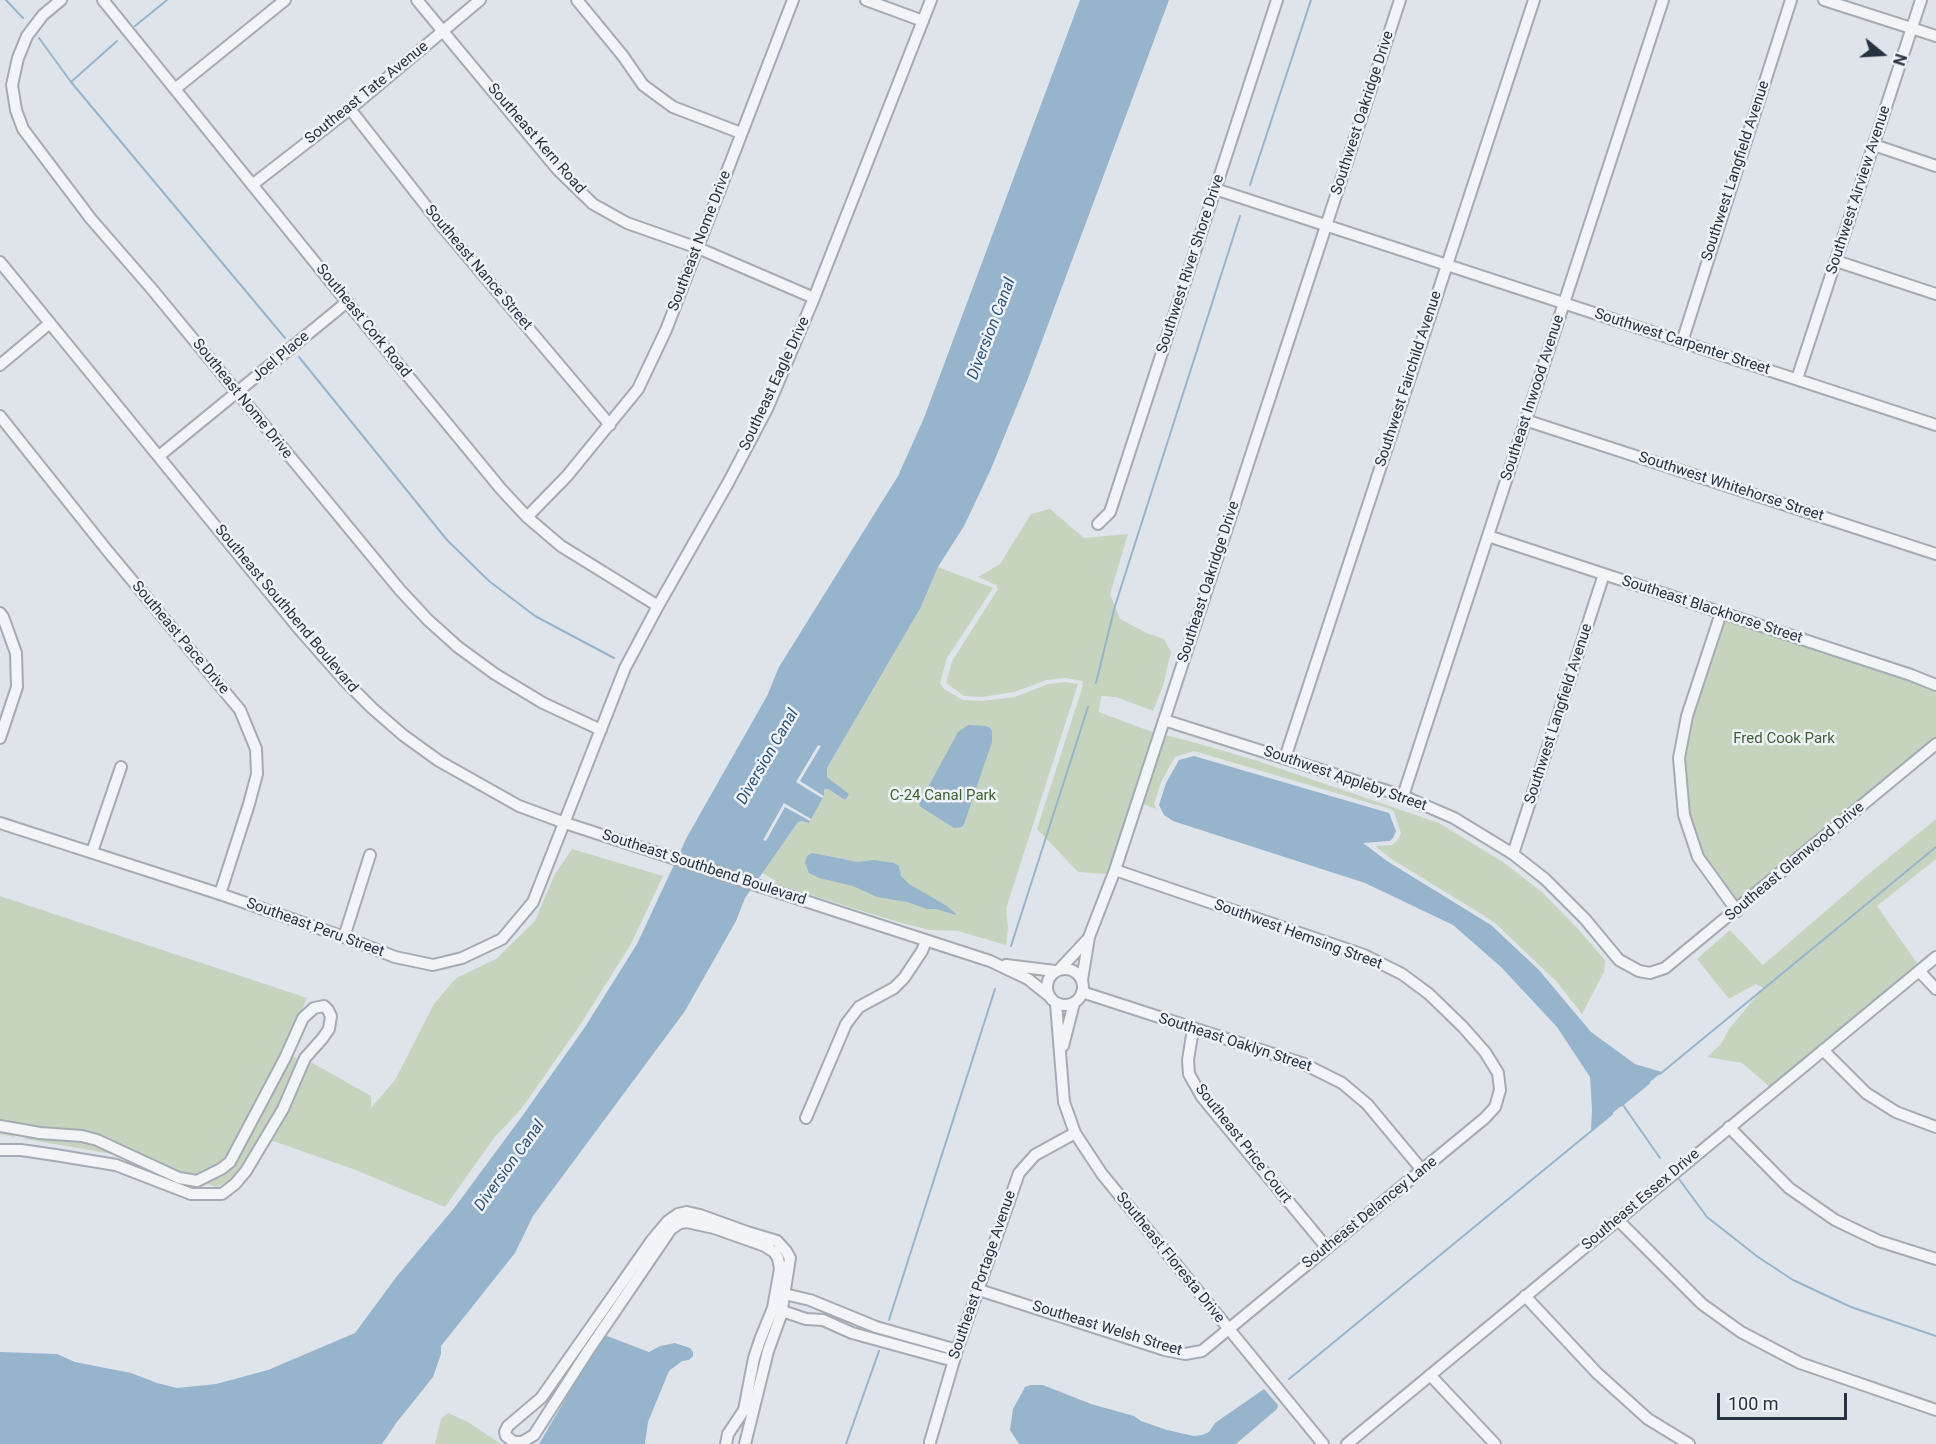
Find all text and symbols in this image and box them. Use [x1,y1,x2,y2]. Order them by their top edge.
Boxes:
north arrow [1852,24,1912,84]
street label: Southwest Oakridge Drive [1328,29,1398,197]
street label: Southeast Tate Avenue [302,38,432,148]
text: N [1889,51,1910,68]
street label: Southwest Langfield Avenue [1698,79,1774,263]
street label: Southeast Kern Road [483,80,589,198]
street label: Southwest Airview Avenue [1823,104,1895,276]
street label: Southeast Nome Drive [665,168,735,314]
street label: Southwest River Shore Drive [1153,172,1229,356]
street label: Southeast Nance Street [420,202,536,334]
street label: Southeast Cork Road [312,261,414,381]
water label: Diversion Canal [964,275,1020,383]
street label: Southwest Fairchild Avenue [1372,289,1446,469]
street label: Southwest Carpenter Street [1592,305,1772,379]
street label: Southeast Inwood Avenue [1498,313,1568,483]
street label: Southeast Eagle Drive [736,314,814,454]
street label: Joel Place [249,328,313,386]
street label: Southeast Nome Drive [188,335,296,463]
street label: Southwest Whitehorse Street [1636,449,1826,525]
street label: Southeast Oakridge Drive [1174,499,1244,665]
street label: Southeast Southbend Boulevard [210,521,362,697]
street label: Southeast Blackhorse Street [1619,572,1805,648]
street label: Southeast Pace Drive [127,578,233,698]
street label: Southwest Langfield Avenue [1521,622,1597,806]
water label: Diversion Canal [733,706,803,808]
park label: Fred Cook Park [1733,730,1835,748]
street label: Southwest Appleby Street [1261,743,1429,815]
park label: C-24 Canal Park [890,787,996,805]
street label: Southeast Glenwood Drive [1722,799,1868,925]
street label: Southeast Southbend Boulevard [600,826,808,910]
street label: Southeast Peru Street [244,895,386,961]
street label: Southwest Hemsing Street [1211,896,1385,974]
street label: Southeast Oaklyn Street [1156,1010,1314,1076]
street label: Southeast Price Court [1191,1081,1295,1207]
water label: Diversion Canal [471,1117,549,1215]
street label: Southeast Essex Drive [1578,1145,1704,1255]
street label: Southeast Delancey Lane [1299,1153,1441,1273]
street label: Southeast Portage Avenue [946,1188,1020,1362]
street label: Southeast Floresta Drive [1112,1189,1228,1327]
street label: Southeast Welsh Street [1030,1298,1184,1360]
scale bar [1720,1381,1850,1419]
text: 100 m [1728,1393,1779,1414]

